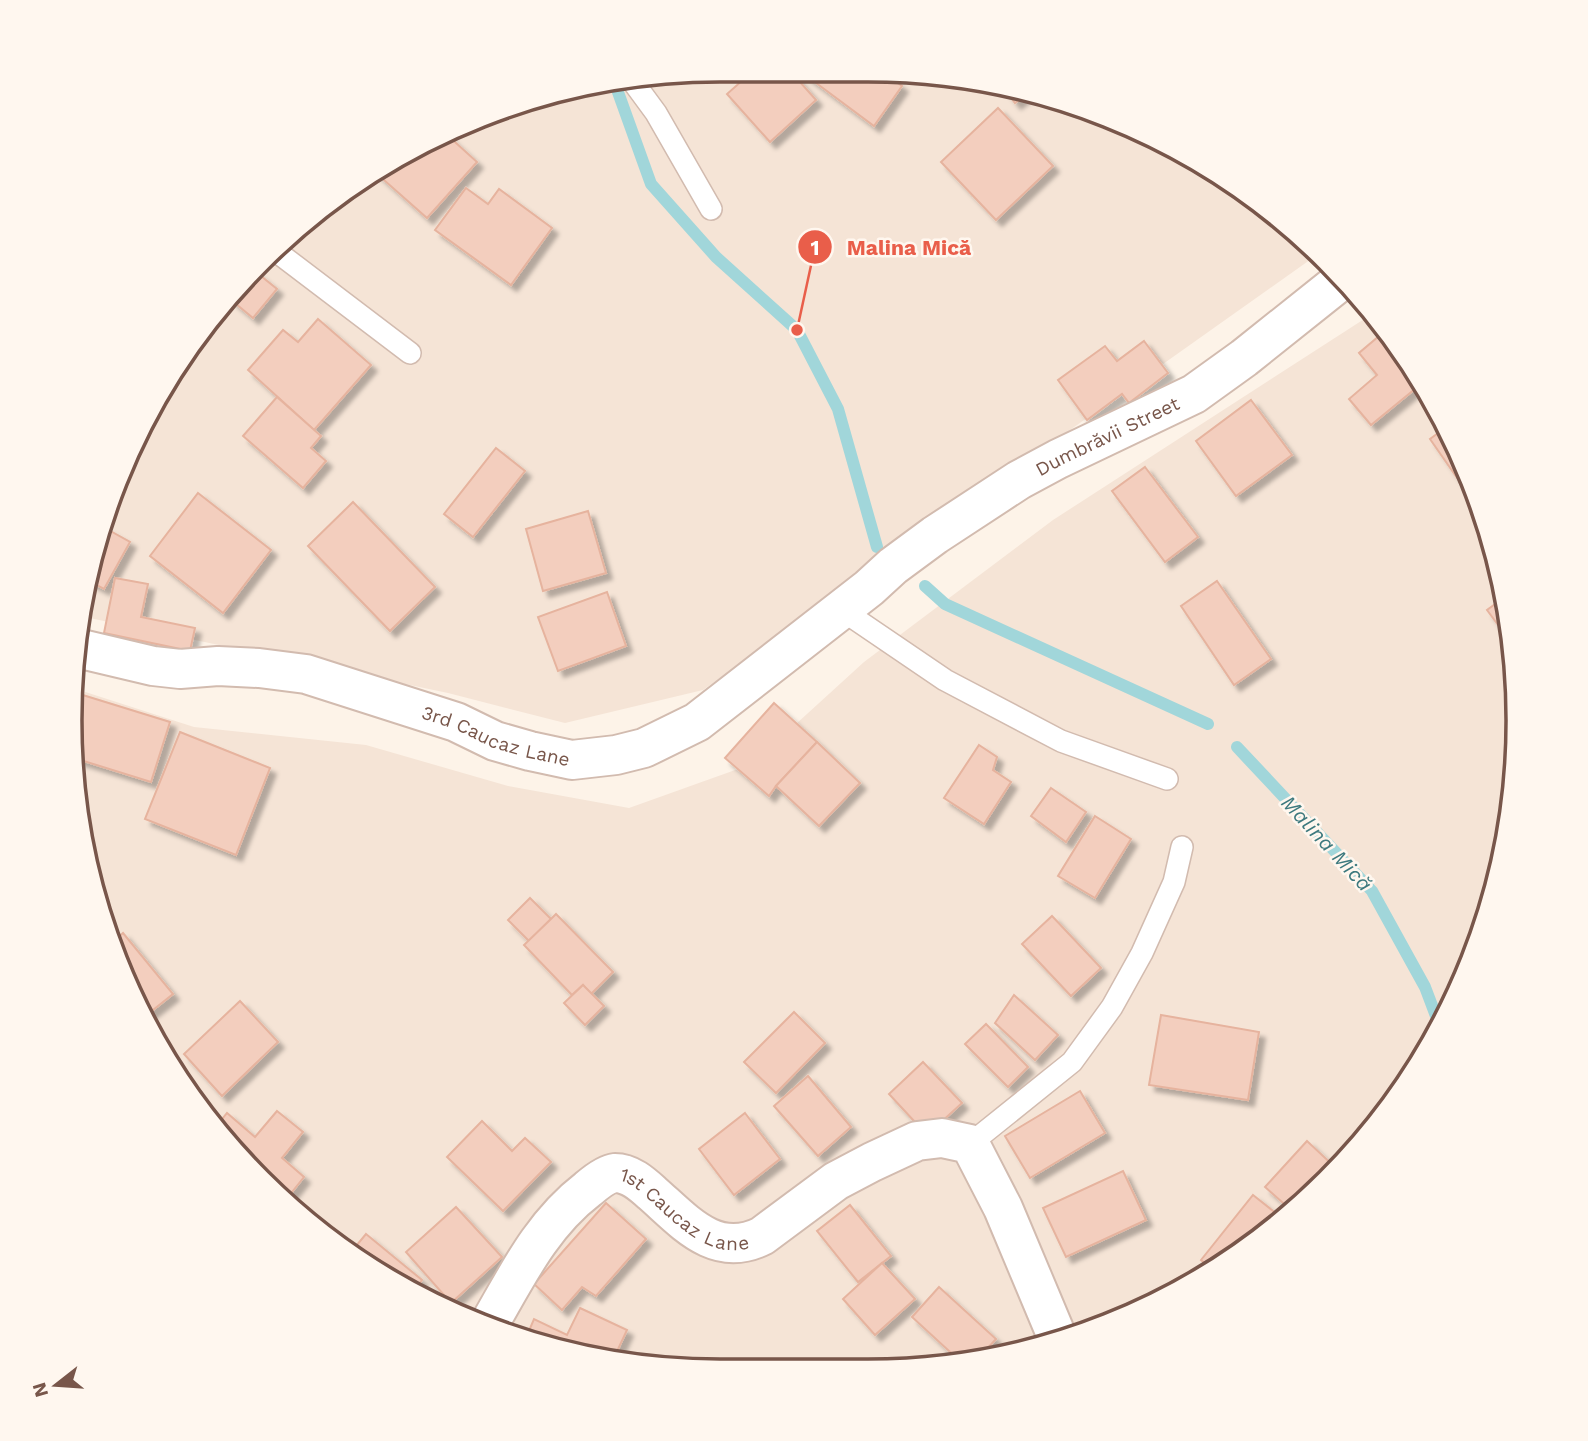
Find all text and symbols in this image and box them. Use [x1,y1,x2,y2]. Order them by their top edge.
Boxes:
callout: Malina Mică [798,226,985,268]
text: 1 [810,235,820,260]
text: Malina Mică [847,235,972,260]
street label: Dumbrăvii Street [1031,391,1183,481]
street label: 3rd Caucaz Lane [419,700,572,771]
water label: Malina Mică [1276,790,1378,896]
street label: 1st Caucaz Lane [618,1162,751,1255]
north arrow [21,1350,91,1420]
text: N [27,1380,53,1400]

